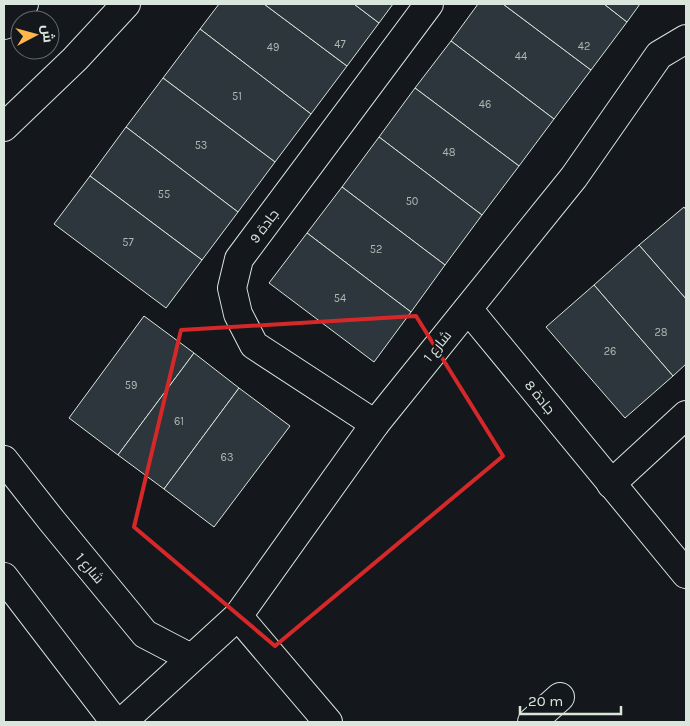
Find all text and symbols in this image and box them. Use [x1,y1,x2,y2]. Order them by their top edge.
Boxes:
north arrow [10,10,60,60]
text: ش [38,24,57,44]
house number: 47 [334,38,346,51]
house number: 42 [578,40,590,53]
house number: 49 [267,41,279,54]
house number: 44 [515,50,527,63]
house number: 51 [232,90,242,103]
house number: 46 [479,98,491,111]
house number: 53 [195,139,207,152]
house number: 48 [443,146,456,159]
house number: 55 [158,188,170,201]
house number: 50 [406,195,418,208]
street label: جادة 9 [246,206,283,247]
house number: 57 [122,236,134,249]
house number: 52 [370,243,382,256]
house number: 54 [334,292,346,305]
house number: 28 [654,326,668,339]
street label: شارع 1 [420,327,455,365]
house number: 26 [604,345,616,358]
street label: جادة 8 [521,377,558,418]
house number: 59 [125,379,137,392]
house number: 61 [174,415,184,428]
house number: 63 [221,451,233,464]
street label: شارع 1 [72,549,107,587]
scale bar [520,684,621,716]
text: 20 m [528,692,563,710]

